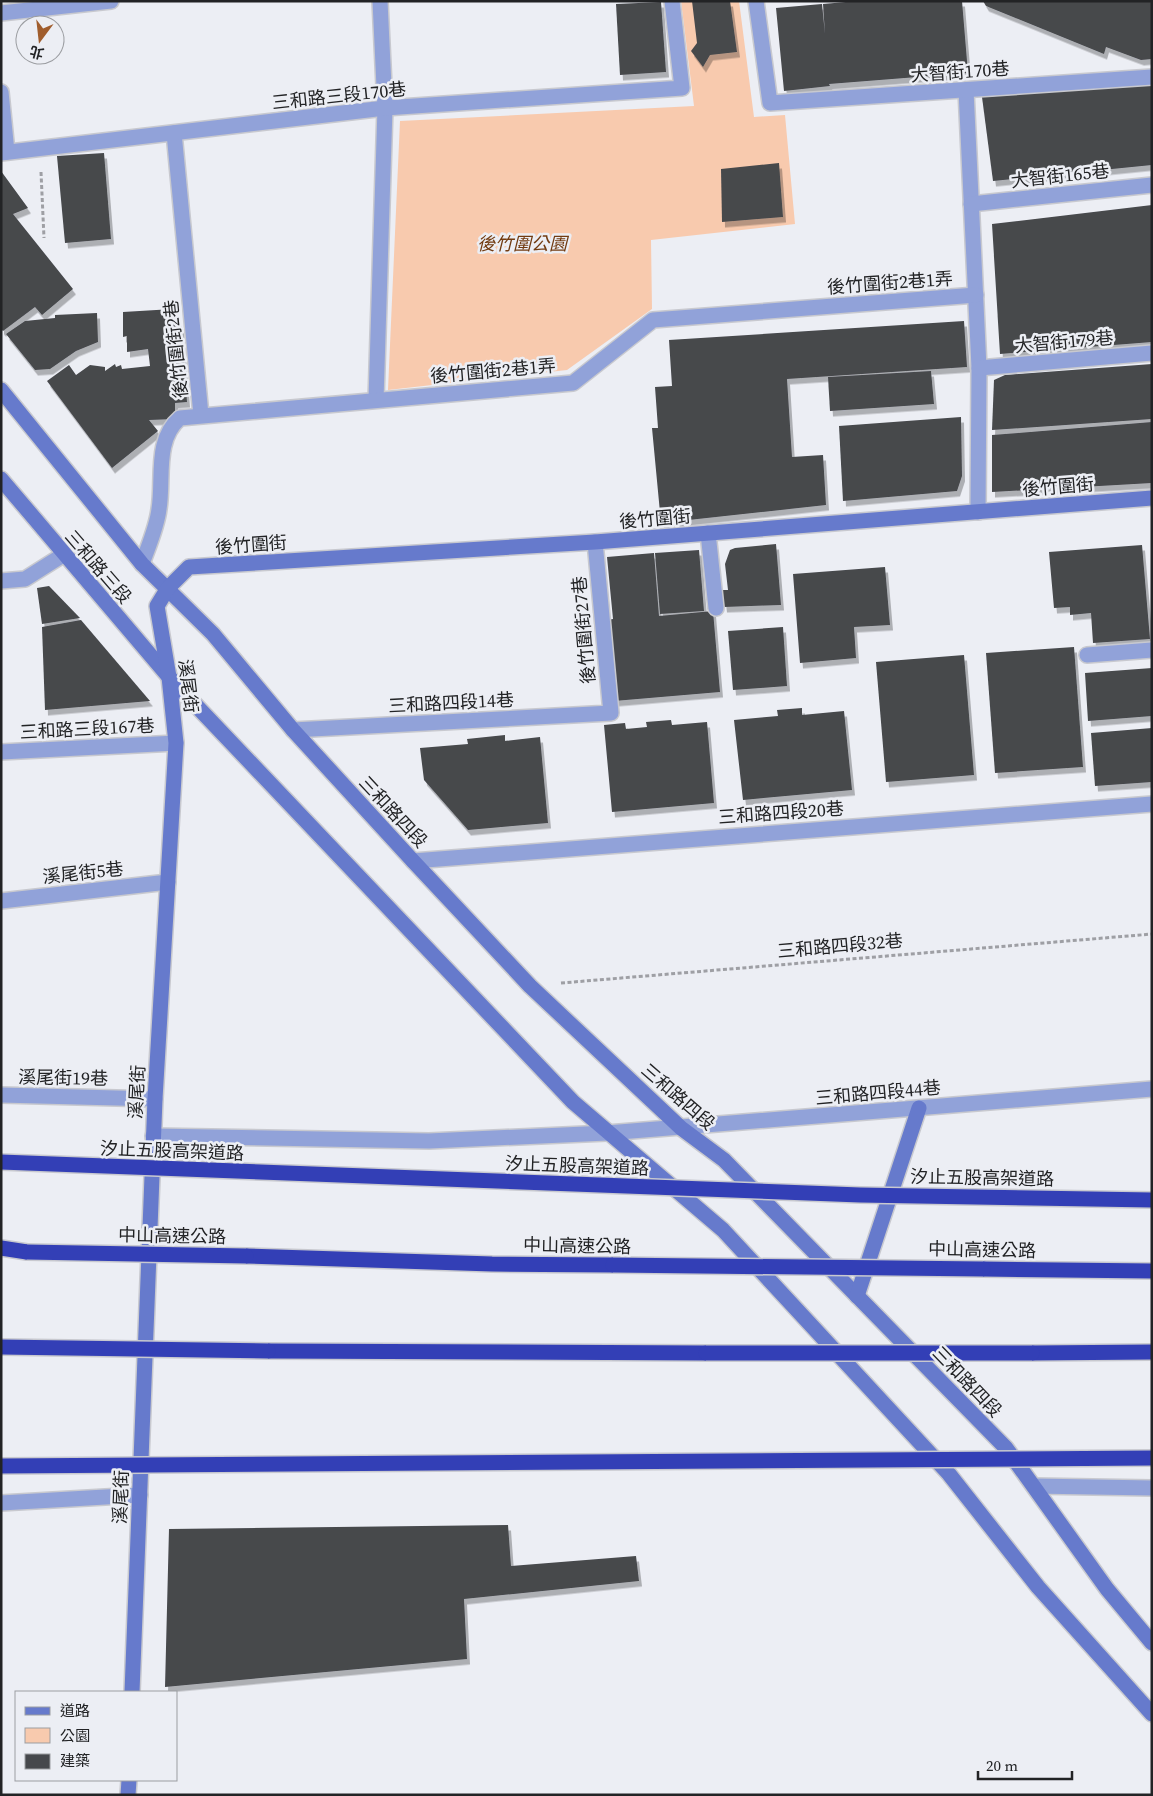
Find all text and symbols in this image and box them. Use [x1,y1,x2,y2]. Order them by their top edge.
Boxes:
north arrow [15,15,65,65]
text: 北 [27,41,46,64]
street label: 大智街170巷 [910,56,1010,87]
street label: 三和路三段170巷 [271,76,407,115]
street label: 大智街165巷 [1009,158,1110,193]
park label: 後竹圍公園 [477,231,570,256]
street label: 後竹圍街2巷1弄 [826,266,954,299]
street label: 後竹圍街2巷 [158,299,193,400]
street label: 大智街179巷 [1014,325,1114,358]
street label: 後竹圍街2巷1弄 [429,353,557,388]
street label: 後竹圍街 [1021,471,1095,502]
street label: 後竹圍街 [618,503,692,534]
street label: 三和路三段 [59,525,137,609]
street label: 後竹圍街 [214,530,288,559]
street label: 後竹圍街27巷 [566,575,601,685]
street label: 溪尾街 [173,658,204,714]
street label: 三和路四段14巷 [387,687,515,718]
street label: 三和路三段167巷 [19,712,155,745]
street label: 三和路四段 [354,770,433,853]
street label: 三和路四段20巷 [717,796,845,829]
street label: 溪尾街5巷 [41,856,125,889]
street label: 三和路四段32巷 [776,928,904,963]
street label: 三和路四段 [636,1058,720,1136]
street label: 溪尾街19巷 [18,1064,108,1091]
street label: 溪尾街 [123,1064,150,1120]
street label: 三和路四段44巷 [814,1075,942,1110]
street label: 汐止五股高架道路 [100,1135,244,1166]
street label: 汐止五股高架道路 [505,1150,649,1181]
street label: 汐止五股高架道路 [910,1164,1054,1191]
street label: 中山高速公路 [118,1222,226,1249]
street label: 中山高速公路 [523,1232,631,1259]
street label: 中山高速公路 [928,1236,1036,1263]
street label: 三和路四段 [927,1341,1008,1423]
street label: 溪尾街 [107,1470,134,1524]
legend [15,1691,178,1781]
text: 道路 [60,1700,90,1721]
text: 公園 [60,1725,90,1746]
scale bar [978,1748,1072,1780]
text: 建築 [60,1750,90,1771]
text: 20 m [986,1755,1018,1776]

